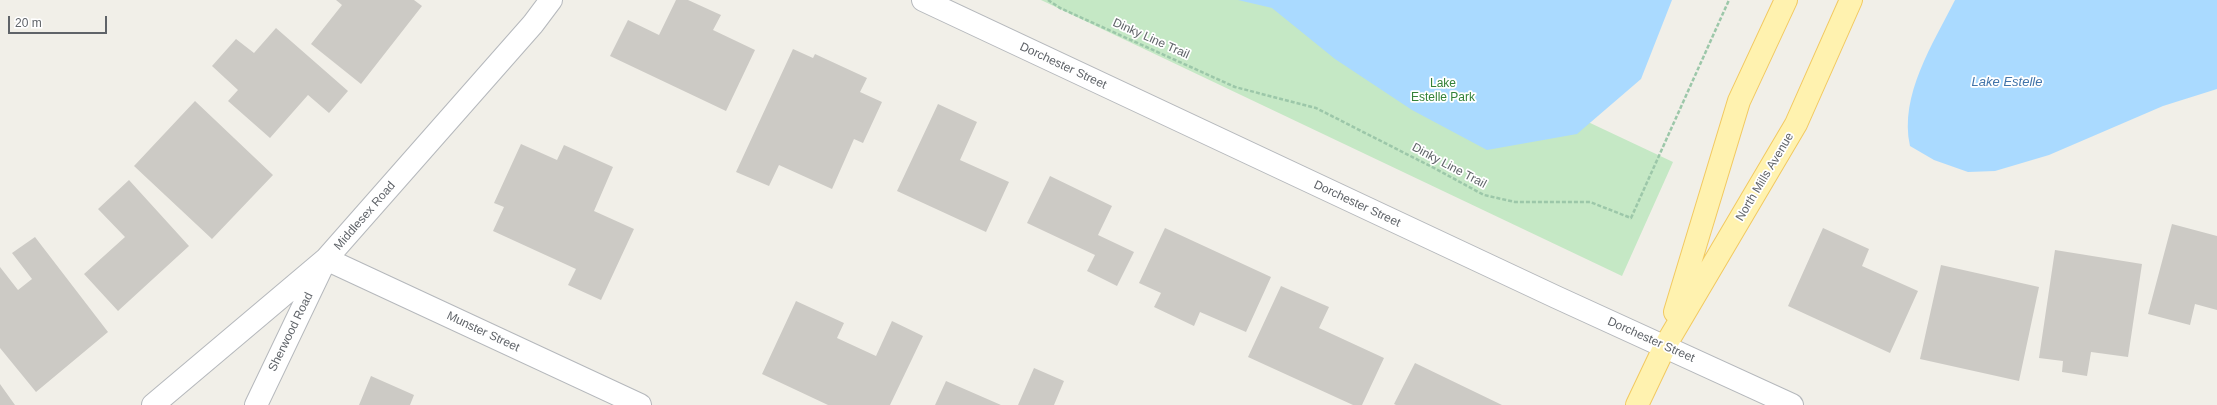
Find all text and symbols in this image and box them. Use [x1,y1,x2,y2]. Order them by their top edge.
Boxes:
scale bar [10,8,109,34]
text: 20 m [15,16,42,30]
street label: Dinky Line Trail [1111,16,1191,62]
street label: Dorchester Street [1017,40,1109,92]
water label: Lake Estelle [1972,74,2042,90]
park label: Lake Estelle Park [1411,77,1475,105]
street label: North Mills Avenue [1733,130,1797,224]
street label: Dinky Line Trail [1409,140,1489,192]
street label: Dorchester Street [1311,178,1403,230]
street label: Middlesex Road [331,179,399,253]
street label: Sherwood Road [266,290,316,374]
street label: Munster Street [444,309,522,355]
street label: Dorchester Street [1605,314,1697,366]

